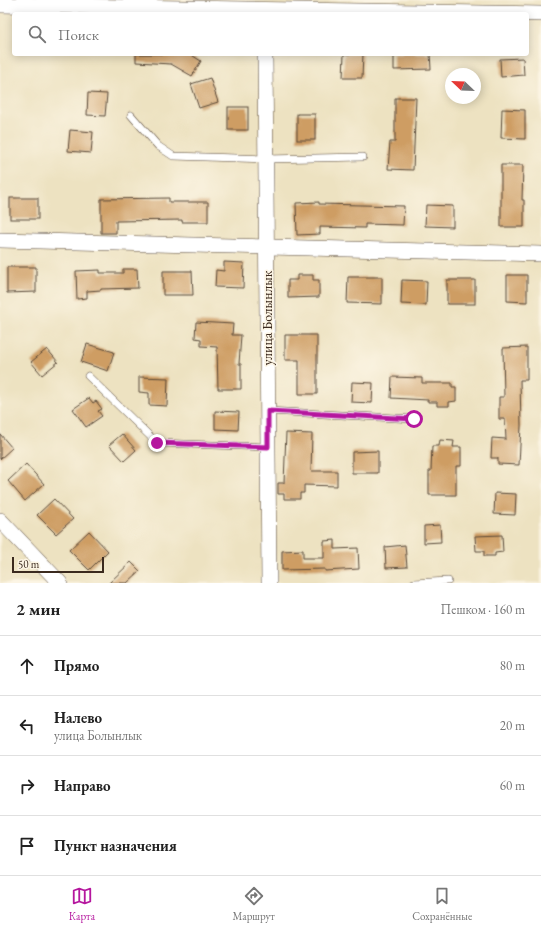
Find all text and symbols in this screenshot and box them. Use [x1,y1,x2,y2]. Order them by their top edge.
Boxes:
search box [12,12,529,56]
icon: search [26,23,48,45]
text: Поиск [58,25,99,44]
north arrow [445,68,481,104]
street label: улица Болынлык [258,270,276,365]
route start [405,410,423,428]
route end [148,434,166,452]
scale bar [12,555,104,574]
text: 50 m [18,557,39,571]
text: 2 мин [16,598,60,620]
text: Пешком · 160 m [441,601,525,618]
icon: ahead [16,655,38,677]
text: Прямо [54,656,99,675]
text: 80 m [500,657,525,674]
text: Налево [54,708,102,727]
icon: left [16,715,38,737]
text: 20 m [500,717,525,734]
text: улица Болынлык [54,727,142,744]
icon: right [16,775,38,797]
text: Направо [54,776,111,795]
text: 60 m [500,777,525,794]
icon: arrive [16,835,38,857]
text: Пункт назначения [54,836,177,855]
tab: Карта [69,885,95,923]
tab: Маршрут [233,885,275,923]
tab: Сохранённые [412,885,472,923]

